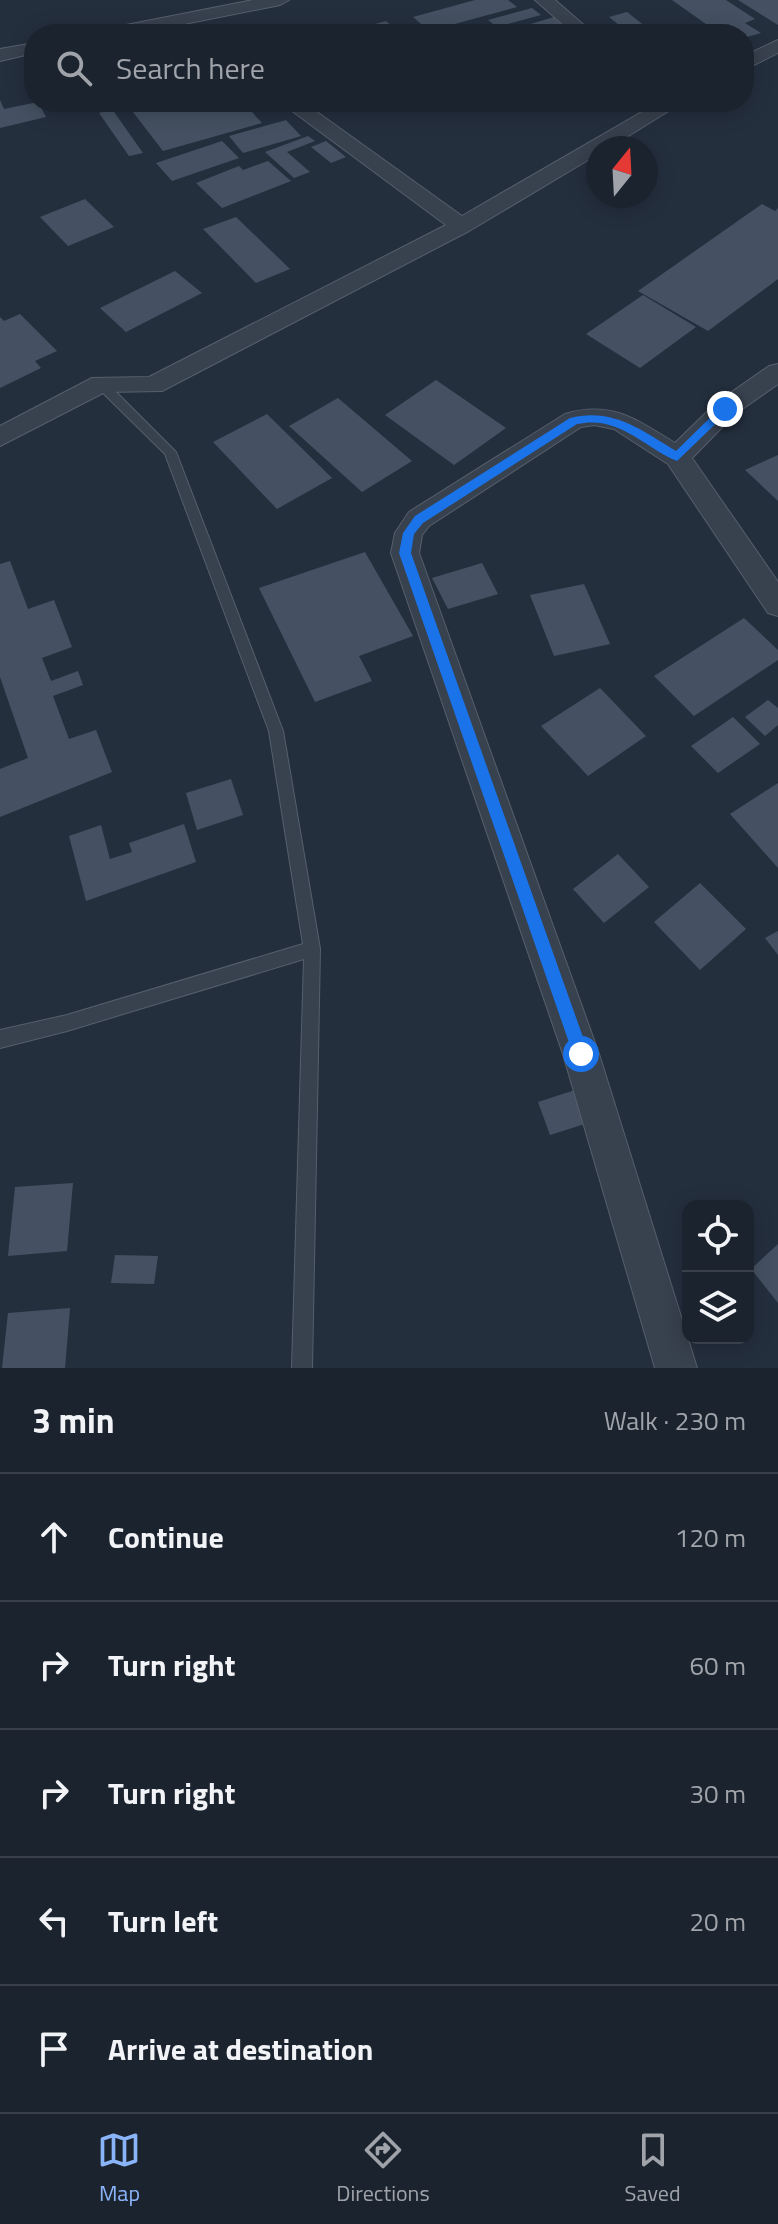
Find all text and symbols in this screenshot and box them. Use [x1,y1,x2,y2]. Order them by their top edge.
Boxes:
search box [24,24,754,112]
text: Search here [116,45,265,91]
icon: search [52,46,96,90]
north arrow [586,136,658,208]
route end [707,391,743,427]
route start [563,1036,599,1072]
map controls [682,1200,754,1344]
button: locate [682,1200,754,1272]
button: layers [682,1272,754,1344]
text: 3 min [32,1394,115,1446]
text: Walk · 230 m [604,1401,746,1440]
text: Continue [108,1514,224,1560]
icon: ahead [32,1515,76,1559]
text: 120 m [675,1518,746,1557]
text: Turn right [108,1642,236,1688]
icon: right [32,1643,76,1687]
text: 60 m [689,1646,746,1685]
text: Turn right [108,1770,236,1816]
icon: right [32,1771,76,1815]
text: 30 m [689,1774,746,1813]
text: Turn left [108,1898,218,1944]
icon: left [32,1899,76,1943]
text: 20 m [689,1902,746,1941]
text: Arrive at destination [108,2026,373,2072]
icon: arrive [32,2027,76,2071]
tab: Map [97,2128,141,2210]
tab: Directions [336,2128,430,2210]
tab: Saved [625,2128,681,2210]

